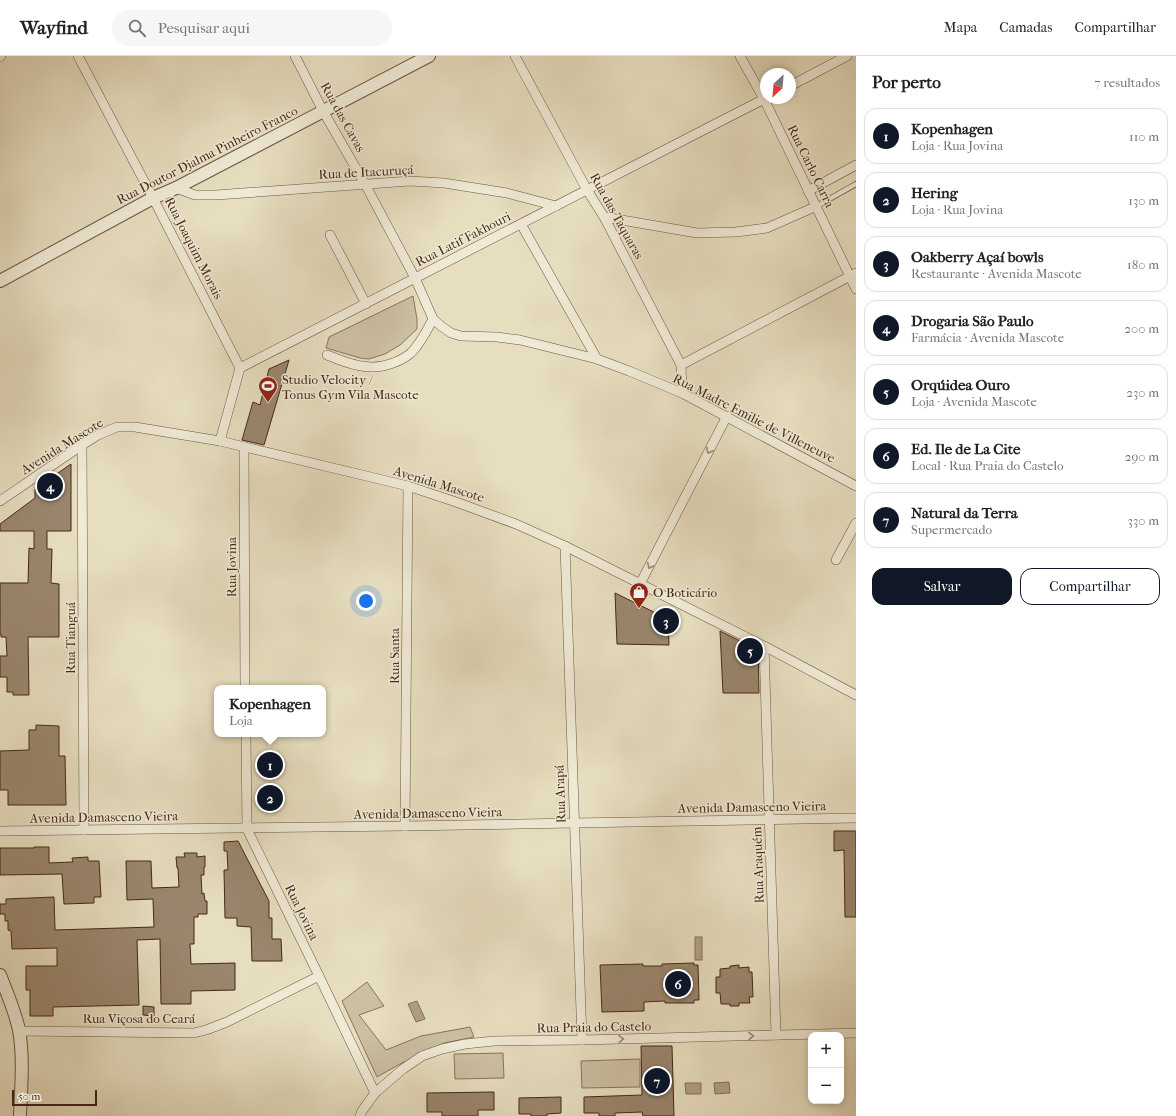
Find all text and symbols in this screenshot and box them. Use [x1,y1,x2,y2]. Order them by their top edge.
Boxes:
search box [112,10,392,46]
text: Wayfind [20,17,88,39]
icon: search [126,17,148,39]
text: Pesquisar aqui [158,19,250,37]
text: Mapa [944,19,977,36]
text: Camadas [999,19,1053,36]
text: Compartilhar [1075,19,1156,36]
north arrow [760,68,796,104]
text: Por perto [872,72,941,92]
text: 7 resultados [1094,75,1160,90]
street label: Rua das Cavas [318,79,369,155]
street label: Rua Doutor Djalma Pinheiro Franco [114,103,300,207]
text: Kopenhagen [911,120,993,138]
street label: Rua Carlo Carra [784,122,838,211]
text: 1 [884,129,888,144]
text: 110 m [1129,129,1159,144]
text: Loja · Rua Jovina [911,138,1003,153]
street label: Rua de Itacuruçá [318,162,415,183]
street label: Rua das Taquaras [587,170,647,262]
text: Hering [911,184,958,202]
text: 2 [883,193,889,208]
text: 130 m [1128,193,1159,208]
street label: Rua Joaquim Morais [162,194,226,302]
text: Loja · Rua Jovina [911,202,1003,217]
street label: Rua Latif Fakhouri [413,208,513,269]
text: Oakberry Açaí bowls [911,248,1044,266]
text: 3 [883,257,889,272]
text: 180 m [1127,257,1159,272]
text: Restaurante · Avenida Mascote [911,266,1082,281]
text: Drogaria São Paulo [911,312,1034,330]
text: 4 [882,321,890,336]
text: 200 m [1124,321,1159,336]
text: Farmácia · Avenida Mascote [911,330,1064,345]
street label: Rua Madre Emilie de Villeneuve [670,370,838,466]
place label: Studio Velocity / Tonus Gym Vila Mascote [282,372,419,402]
sports icon: Studio Velocity / Tonus Gym Vila Mascote [257,375,279,403]
text: Orqúidea Ouro [911,376,1010,394]
text: 5 [883,385,889,400]
text: 230 m [1126,385,1159,400]
text: Loja · Avenida Mascote [911,394,1037,409]
street label: Avenida Mascote [17,414,106,478]
text: Ed. Ile de La Cite [911,440,1020,458]
one-way arrow [706,447,714,454]
text: 6 [882,449,890,464]
text: 290 m [1125,449,1159,464]
text: Local · Rua Praia do Castelo [911,458,1064,473]
street label: Avenida Mascote [391,463,487,505]
pin: 4 [37,471,63,501]
text: Natural da Terra [911,504,1018,522]
text: 7 [883,513,889,528]
text: 330 m [1128,513,1159,528]
text: Supermercado [911,522,992,537]
street label: Rua Jovina [224,536,239,597]
one-way arrow [647,562,654,570]
button: Salvar [872,568,1012,605]
button: Compartilhar [1020,568,1160,605]
shop icon: O Boticário [628,581,650,609]
place label: O Boticário [653,585,717,600]
your location [356,591,376,611]
street label: Rua Tianguá [63,601,78,674]
pin: 3 [653,606,679,636]
street label: Rua Santa [387,627,402,684]
pin: 5 [737,636,763,666]
popup [214,685,326,737]
text: Kopenhagen [229,695,311,713]
text: Loja [229,713,253,728]
pin: 1 [257,750,283,780]
street label: Rua Arapá [551,764,569,823]
pin: 2 [257,783,283,813]
street label: Avenida Damasceno Vieira [677,798,827,816]
street label: Avenida Damasceno Vieira [353,804,503,822]
street label: Avenida Damasceno Vieira [29,808,179,826]
street label: Rua Araquém [749,826,767,904]
street label: Rua Jovina [282,882,322,943]
pin: 6 [665,969,691,999]
street label: Rua Viçosa do Ceará [83,1011,196,1027]
street label: Rua Praia do Castelo [537,1018,652,1035]
one-way arrow [748,1031,754,1040]
map controls [808,1032,844,1104]
button: + [808,1032,844,1068]
one-way arrow [618,1035,624,1044]
pin: 7 [644,1066,670,1096]
button: − [808,1068,844,1104]
scale bar [12,1088,97,1107]
text: 50 m [18,1090,40,1103]

